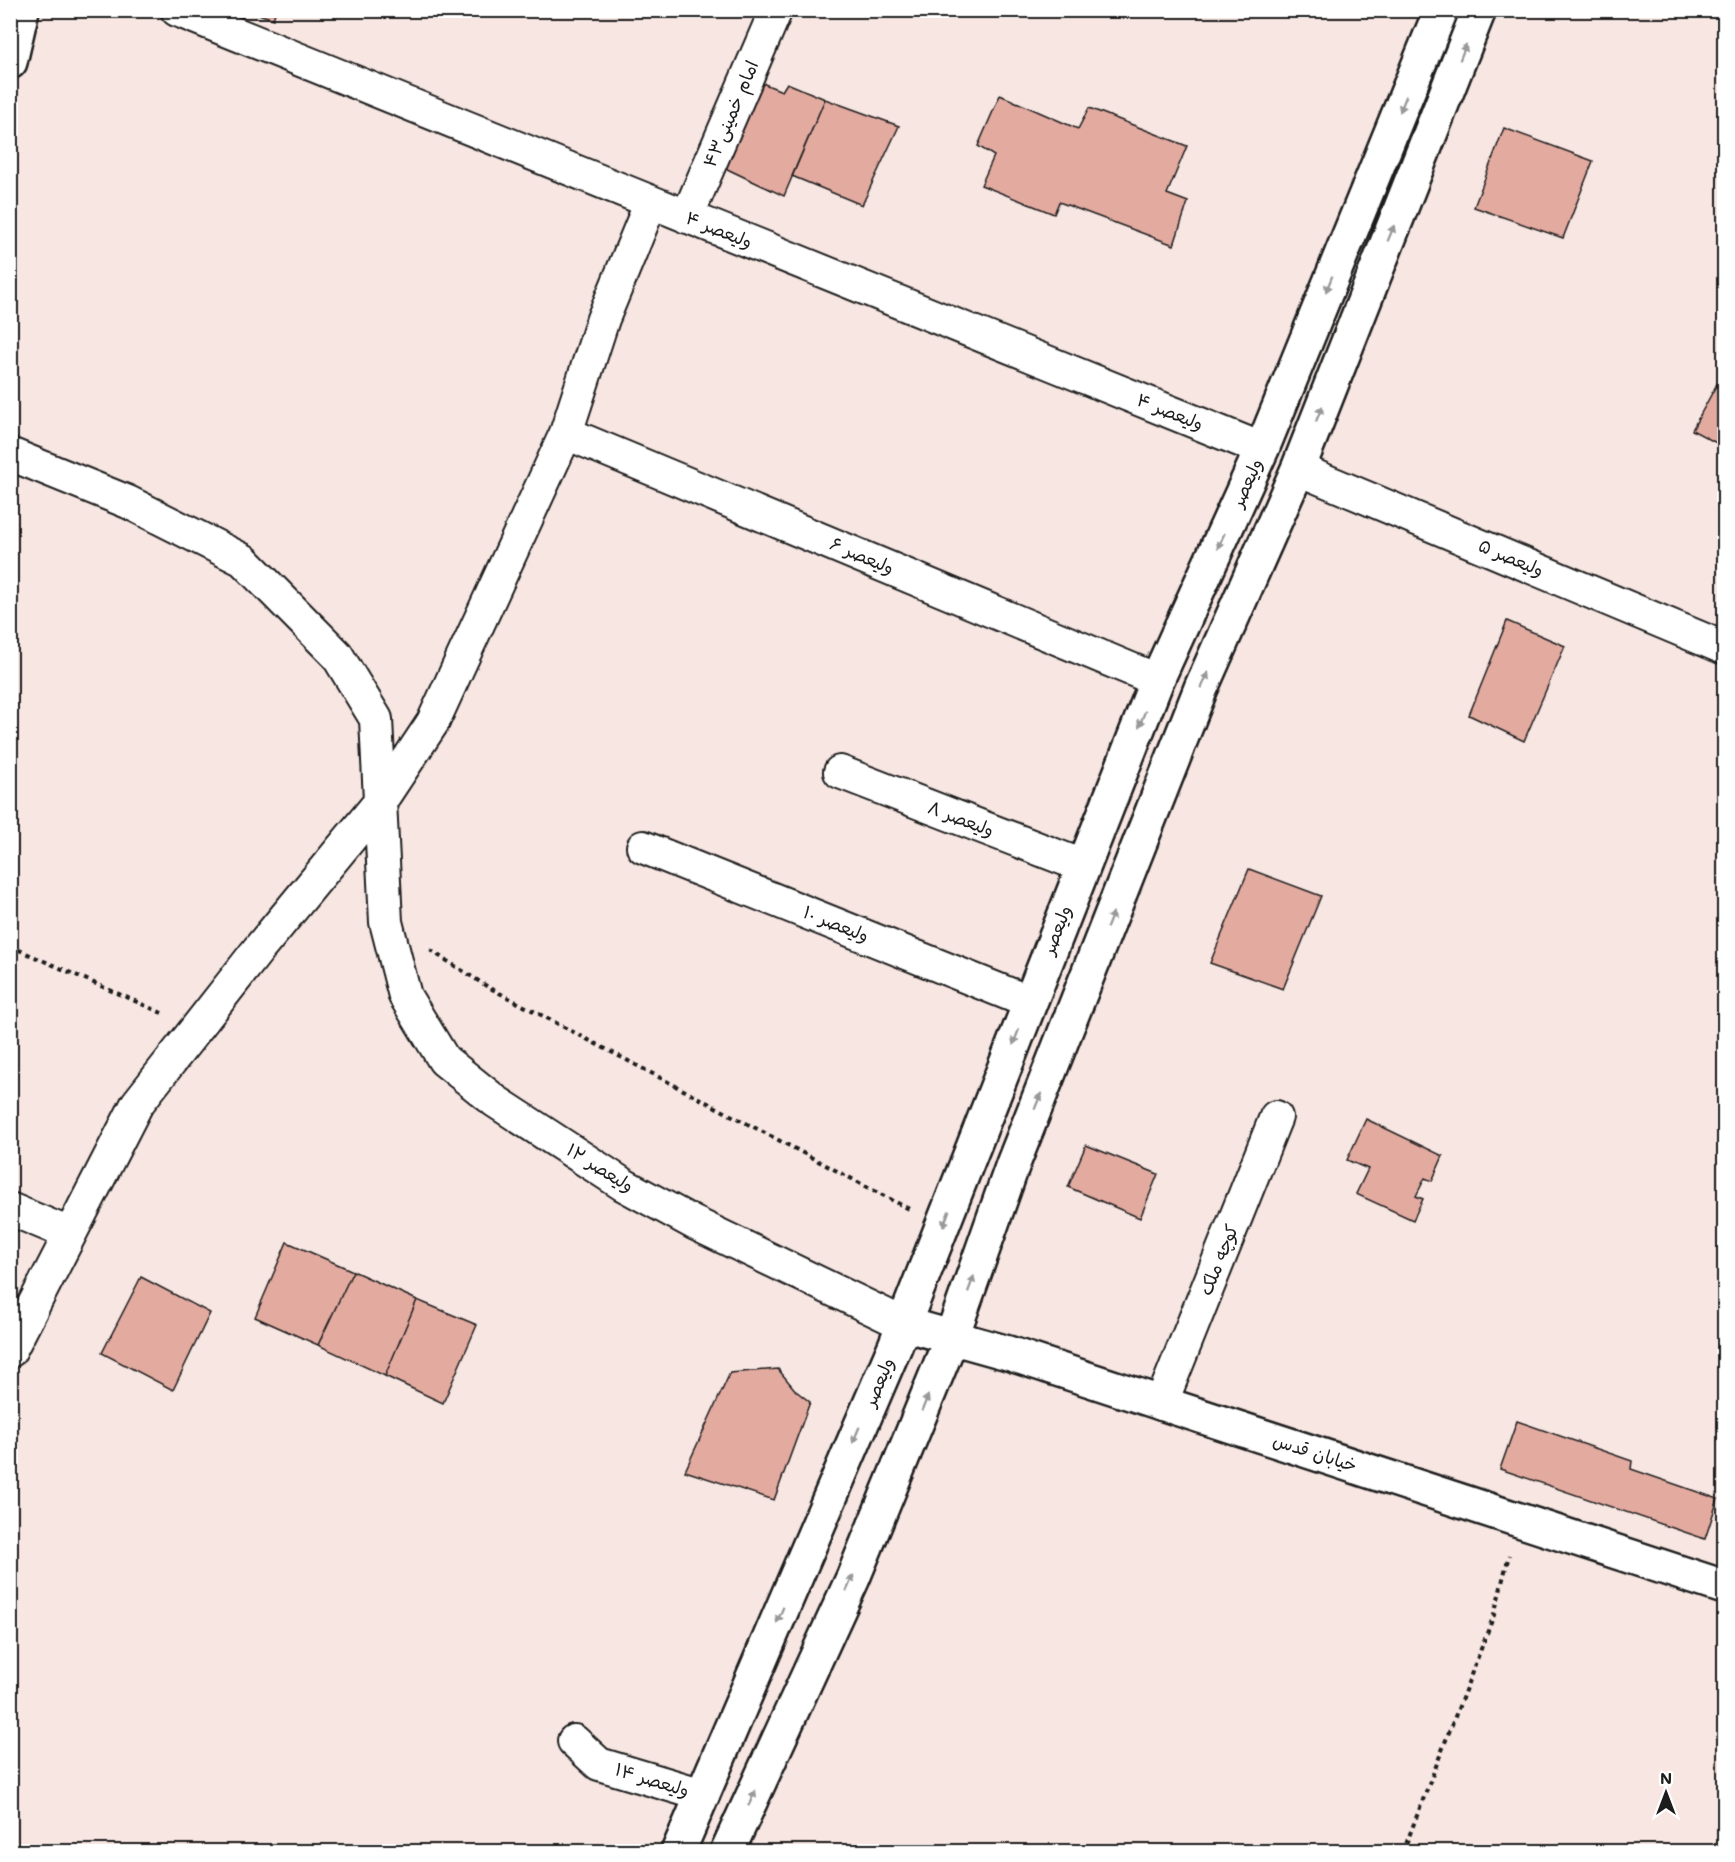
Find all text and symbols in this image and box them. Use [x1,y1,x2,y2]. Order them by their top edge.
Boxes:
one-way arrow [1458,42,1468,60]
street label: امام خمینی۴۳ [697,56,766,172]
one-way arrow [1398,95,1408,113]
street label: ولیعصر ۴ [682,205,756,253]
one-way arrow [1387,224,1396,242]
one-way arrow [1324,276,1334,294]
street label: ولیعصر ۴ [1133,387,1207,435]
one-way arrow [1315,405,1324,423]
street label: ولیعصر [1224,455,1267,512]
street label: ولیعصر ۶ [827,531,898,579]
one-way arrow [1216,532,1225,549]
street label: ولیعصر ۵ [1475,533,1548,582]
one-way arrow [1200,670,1210,688]
one-way arrow [1137,710,1146,728]
street label: ولیعصر ۸ [925,794,998,842]
street label: ولیعصر ۱۰ [800,899,873,947]
street label: ولیعصر [1035,902,1076,959]
one-way arrow [1105,910,1115,928]
one-way arrow [1010,1028,1020,1046]
one-way arrow [1034,1092,1043,1110]
street label: ولیعصر ۱۲ [562,1137,639,1197]
one-way arrow [940,1210,950,1228]
street label: کوچه ملک [1193,1220,1244,1299]
one-way arrow [966,1275,976,1293]
street label: ولیعصر [856,1354,899,1411]
one-way arrow [920,1393,930,1411]
one-way arrow [852,1427,861,1444]
street label: خیابان قدس [1270,1427,1360,1477]
one-way arrow [845,1573,855,1591]
one-way arrow [775,1606,785,1624]
street label: ولیعصر ۱۴ [612,1756,692,1802]
north arrow [1636,1763,1696,1823]
text: N [1660,1767,1672,1788]
one-way arrow [747,1790,756,1807]

